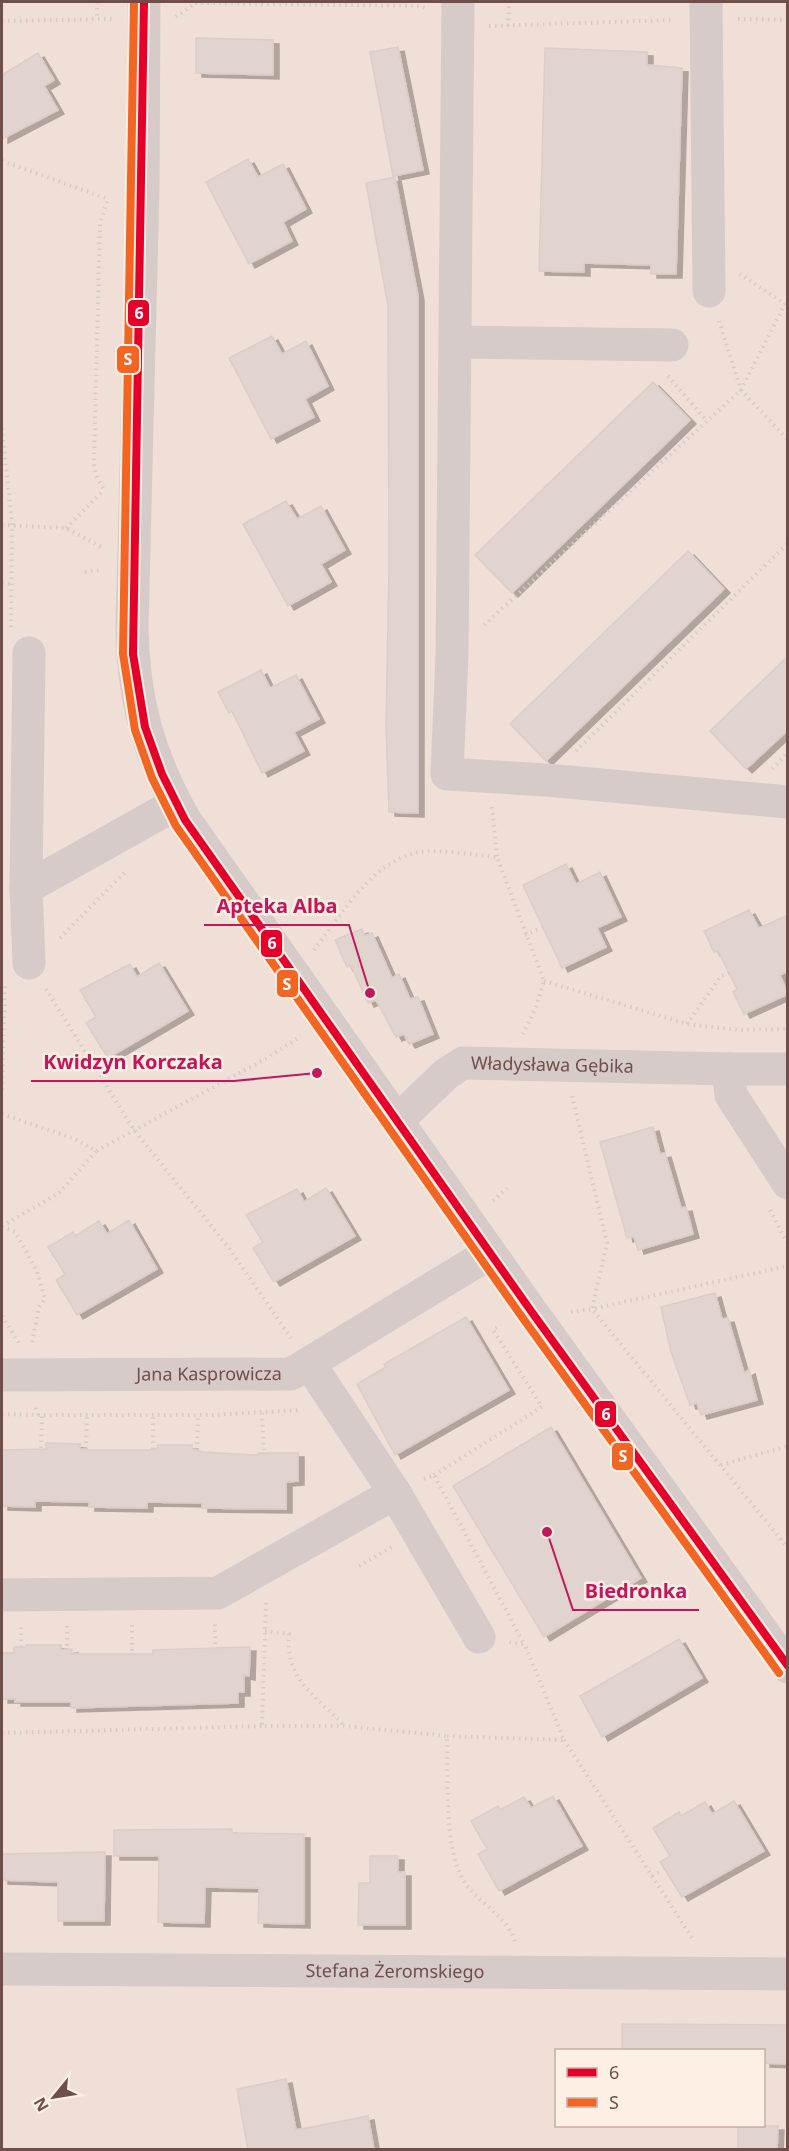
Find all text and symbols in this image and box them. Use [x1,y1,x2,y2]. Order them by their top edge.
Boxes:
line badge: 6 [127,299,150,327]
text: 6 [134,302,144,324]
line badge: S [116,345,140,374]
text: S [124,348,133,370]
callout: Apteka Alba [204,887,349,925]
text: Apteka Alba [216,892,338,919]
line badge: 6 [260,929,283,958]
text: 6 [267,932,277,954]
line badge: S [276,969,299,998]
text: S [283,973,292,995]
callout: Kwidzyn Korczaka [31,1043,234,1081]
text: Kwidzyn Korczaka [43,1048,223,1075]
street label: Władysława Gębika [471,1050,634,1078]
street label: Jana Kasprowicza [134,1361,282,1386]
line badge: 6 [594,1400,617,1428]
text: 6 [601,1403,611,1425]
line badge: S [611,1442,634,1471]
text: S [619,1445,628,1467]
callout: Biedronka [573,1572,699,1610]
text: Biedronka [585,1577,687,1604]
street label: Stefana Żeromskiego [305,1958,485,1983]
legend [555,2049,765,2127]
text: 6 [609,2060,619,2084]
north arrow [24,2067,84,2127]
text: S [609,2090,619,2114]
text: N [28,2093,54,2116]

